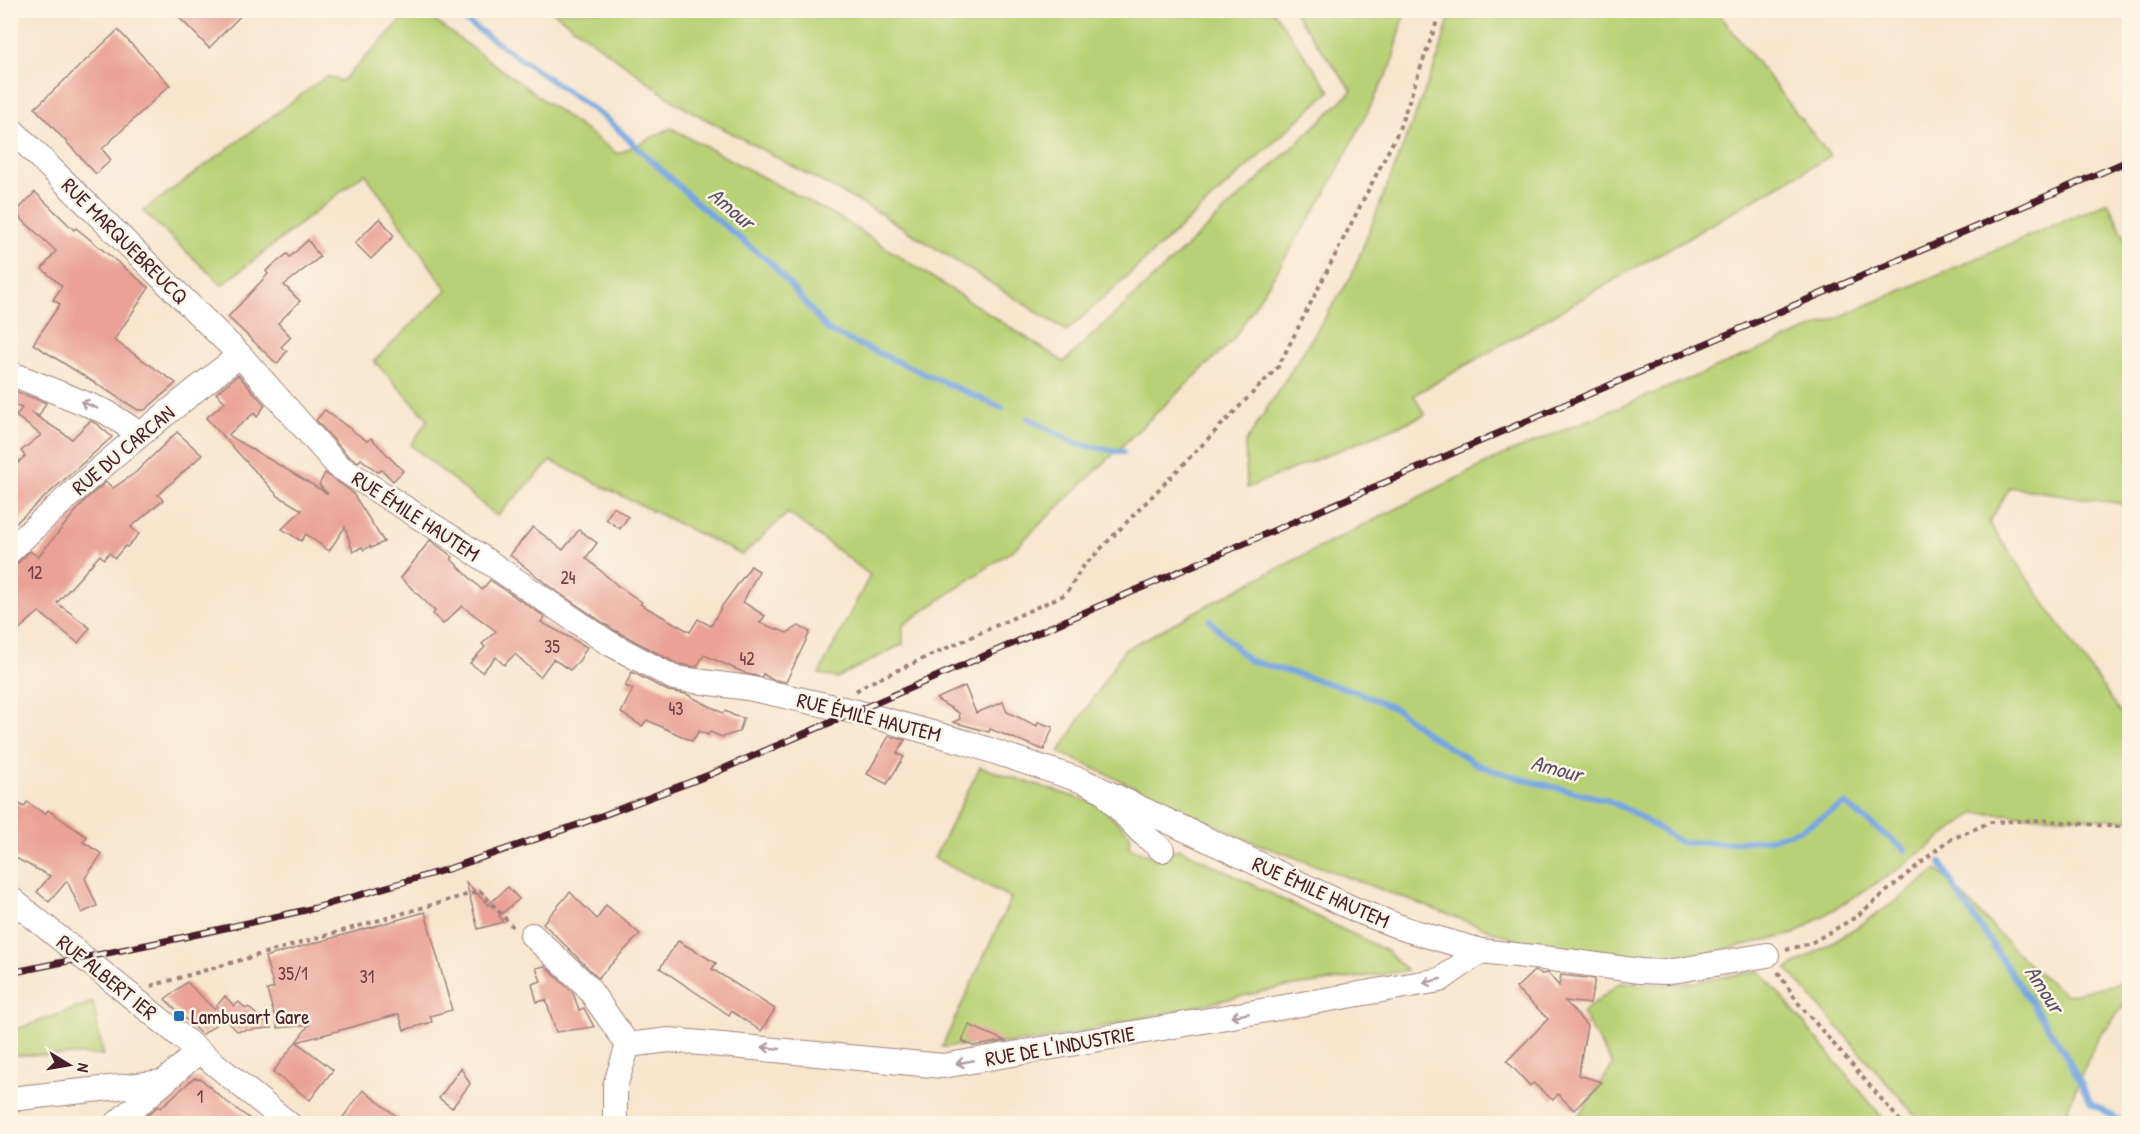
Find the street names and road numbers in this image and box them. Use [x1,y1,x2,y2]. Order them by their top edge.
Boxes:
street label: RUE MARQUEBREUCQ [55,171,195,311]
street label: RUE DU CARCAN [66,398,180,502]
street label: RUE ÉMILE HAUTEM [346,464,486,568]
street label: RUE ÉMILE HAUTEM [794,685,944,749]
street label: RUE ÉMILE HAUTEM [1248,849,1394,935]
street label: RUE ALBERT IER [51,928,163,1026]
street label: RUE DE L'INDUSTRIE [983,1019,1137,1073]

